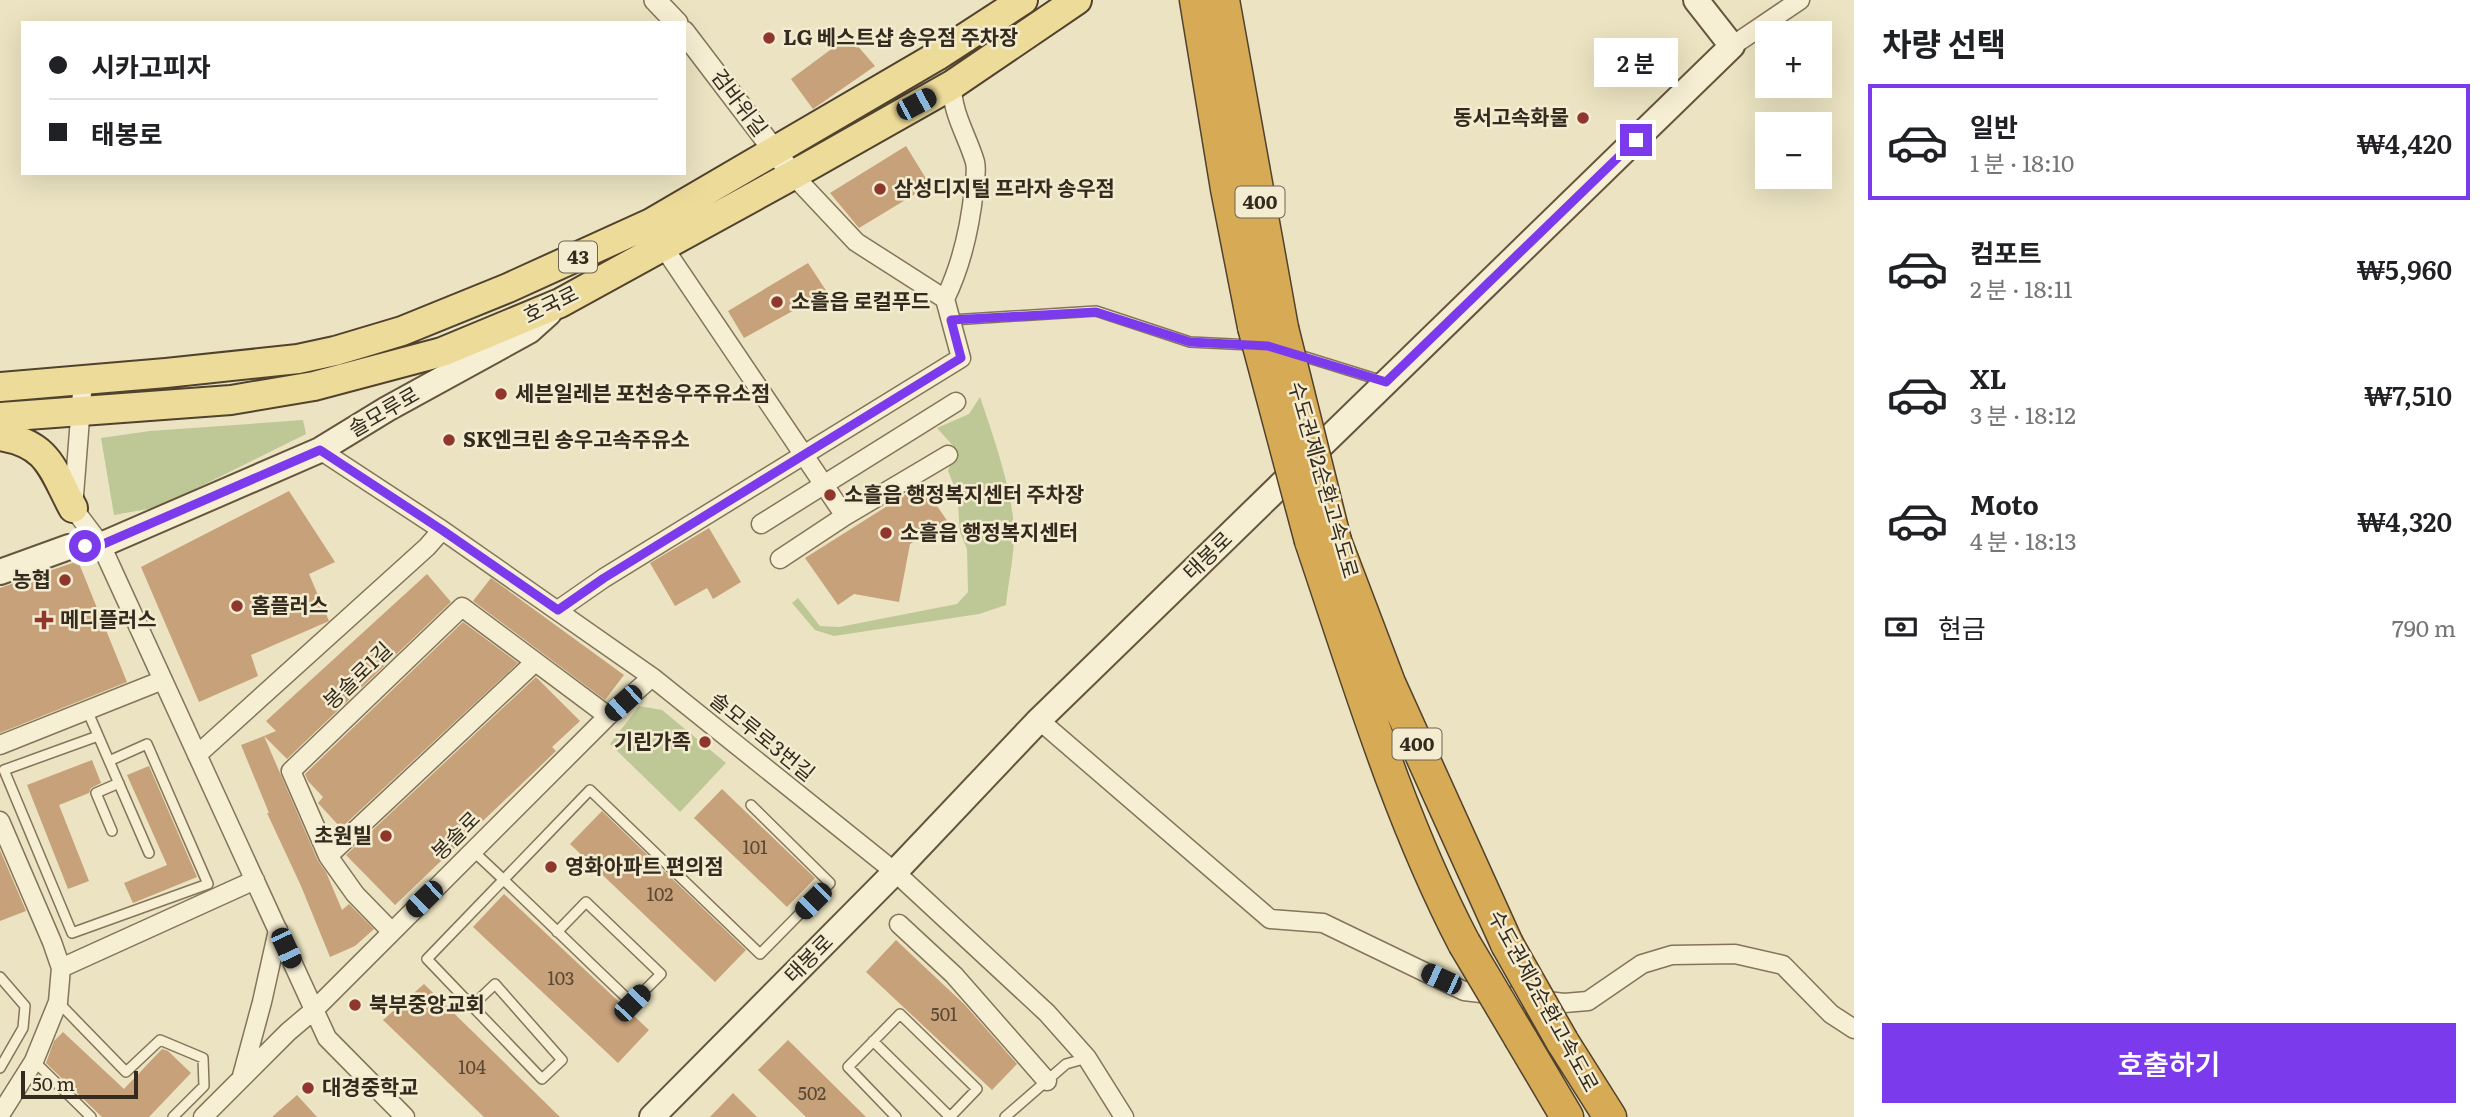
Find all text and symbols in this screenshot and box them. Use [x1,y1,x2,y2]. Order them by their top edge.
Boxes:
text: 차량 선택 [1882,18,2006,66]
place label: LG 베스트샵 송우점 주차장 [783,20,1018,51]
map controls [1755,21,1832,189]
button: + [1755,21,1832,98]
marker: LG 베스트샵 송우점 주차장 [761,30,777,46]
callout: 2 분 [1594,38,1678,88]
text: 2 분 [1617,45,1655,79]
text: 시카고피자 [91,46,211,85]
street label: 검바위길 [705,61,777,142]
car [893,85,940,123]
place label: 동서고속화물 [1453,100,1569,131]
text: 일반 [1970,106,2018,145]
marker: 동서고속화물 [1575,110,1591,126]
icon: car [1886,111,1949,174]
button: − [1755,112,1832,189]
text: 태봉로 [91,113,163,152]
text: ₩4,420 [2356,123,2452,162]
route end [1620,124,1652,156]
text: 1 분 · 18:10 [1970,145,2074,179]
place label: 삼성디지털 프라자 송우점 [894,171,1115,202]
marker: 삼성디지털 프라자 송우점 [872,181,888,197]
road number: 400 [1236,186,1284,218]
text: 컴포트 [1970,232,2042,271]
icon: car [1886,237,1949,300]
road number: 43 [559,242,597,272]
text: ₩5,960 [2357,249,2452,288]
text: 2 분 · 18:11 [1970,271,2073,305]
street label: 호국로 [517,276,583,329]
place label: 소흘읍 로컬푸드 [791,284,930,315]
marker: 소흘읍 로컬푸드 [769,294,785,310]
text: XL [1970,358,2007,397]
icon: car [1886,363,1949,426]
text: ₩7,510 [2364,375,2452,414]
place label: 세븐일레븐 포천송우주유소점 [515,376,770,407]
street label: 솔모루로 [342,377,424,443]
street label: 수도권제2순환고속도로 [1282,377,1368,582]
marker: 세븐일레븐 포천송우주유소점 [493,386,509,402]
text: 3 분 · 18:12 [1970,397,2076,431]
place label: SK엔크린 송우고속주유소 [463,422,690,453]
marker: SK엔크린 송우고속주유소 [441,432,457,448]
place label: 소흘읍 행정복지센터 주차장 [844,477,1084,508]
text: Moto [1970,484,2039,523]
marker: 소흘읍 행정복지센터 주차장 [822,487,838,503]
icon: car [1886,489,1949,552]
text: ₩4,320 [2357,501,2452,540]
place label: 소흘읍 행정복지센터 [900,515,1078,546]
street label: 태봉로 [1175,523,1238,585]
text: 4 분 · 18:13 [1970,523,2077,557]
marker: 소흘읍 행정복지센터 [878,525,894,541]
route start [69,530,101,562]
place label: 농협 [12,562,51,593]
marker: 농협 [57,572,73,588]
place label: 홈플러스 [251,588,328,619]
marker: 홈플러스 [229,598,245,614]
place label: 메디플러스 [60,602,157,633]
text: 현금 [1938,607,1986,646]
icon: cash [1882,608,1920,646]
marker: 메디플러스 [34,610,54,630]
text: 790 m [2392,610,2456,644]
street label: 봉솔로1길 [315,633,398,715]
car [601,681,646,725]
street label: 솔모루로3번길 [704,683,823,787]
place label: 기린가족 [614,724,691,755]
road number: 400 [1392,729,1442,760]
marker: 기린가족 [697,734,713,750]
street label: 봉솔로 [423,803,486,866]
place label: 초원빌 [314,818,372,849]
marker: 초원빌 [378,828,394,844]
house number: 101 [742,833,768,860]
place label: 영화아파트 편의점 [565,849,724,880]
marker: 영화아파트 편의점 [543,859,559,875]
car [402,877,447,921]
car [791,879,836,923]
house number: 102 [647,880,673,907]
street label: 수도권제2순환고속도로 [1482,903,1608,1096]
car [268,925,305,971]
street label: 태봉로 [776,926,839,989]
car [1418,961,1465,997]
house number: 103 [547,964,575,991]
car [610,981,655,1025]
place label: 북부중앙교회 [369,987,485,1018]
marker: 북부중앙교회 [347,997,363,1013]
house number: 501 [931,1000,957,1027]
button: 호출하기 [1882,1023,2456,1103]
house number: 104 [458,1053,486,1080]
scale bar [21,1068,138,1100]
text: 50 m [32,1069,75,1097]
place label: 대경중학교 [322,1070,419,1101]
house number: 502 [798,1079,826,1106]
marker: 대경중학교 [300,1080,316,1096]

